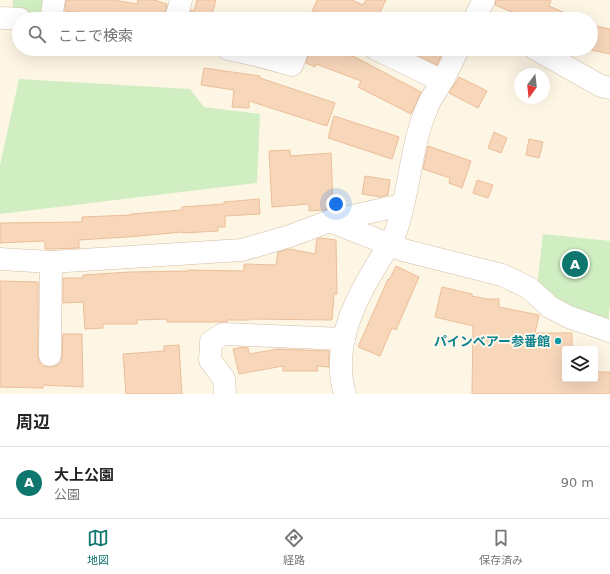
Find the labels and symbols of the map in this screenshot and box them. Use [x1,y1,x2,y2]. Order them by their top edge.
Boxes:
north arrow [514,68,550,104]
your location [326,194,346,214]
pin: A [562,249,588,279]
place label: パインベアー参番館 [434,334,550,349]
marker: パインベアー参番館 [553,336,563,346]

